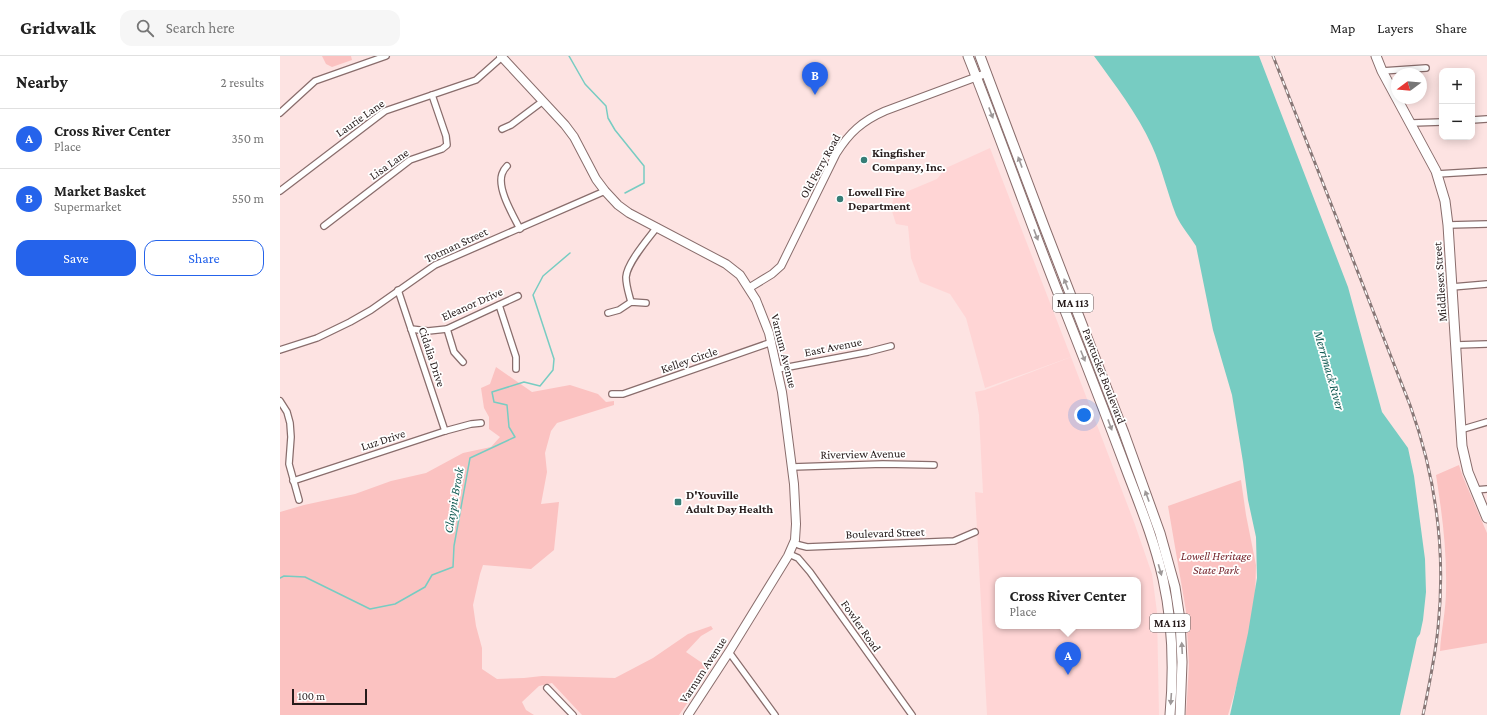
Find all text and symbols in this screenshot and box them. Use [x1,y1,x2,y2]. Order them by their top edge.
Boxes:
search box [120,10,400,46]
text: Gridwalk [20,17,96,38]
icon: search [134,17,156,39]
text: Search here [166,20,235,36]
text: Map [1330,20,1355,36]
text: Layers [1377,20,1414,36]
text: Share [1436,20,1467,36]
pin: B [802,62,828,95]
north arrow [1391,68,1427,104]
map controls [1439,68,1475,140]
button: + [1439,68,1475,104]
text: Nearby [16,73,68,92]
text: 2 results [221,75,264,90]
street label: Laurie Lane [333,96,387,140]
button: − [1439,104,1475,140]
one-way arrow [988,108,994,120]
text: Cross River Center [54,123,171,139]
text: A [25,131,33,146]
text: 350 m [231,131,264,146]
street label: Old Ferry Road [797,131,844,201]
text: Place [54,139,81,154]
street label: Lisa Lane [367,145,411,183]
place label: Kingfisher Company, Inc. [872,146,946,174]
marker: Kingfisher Company, Inc. [859,155,869,165]
one-way arrow [1016,156,1022,168]
text: Market Basket [54,183,146,199]
place label: Lowell Fire Department [848,185,911,213]
text: B [25,191,33,206]
text: 550 m [232,191,264,206]
marker: Lowell Fire Department [835,194,845,204]
text: Supermarket [54,199,121,214]
street label: Totman Street [422,224,491,266]
one-way arrow [1033,230,1039,241]
button: Save [16,240,136,276]
button: Share [144,240,264,276]
street label: Middlesex Street [1430,241,1450,322]
one-way arrow [1062,277,1068,289]
street label: Eleanor Drive [439,284,505,324]
road number: MA 113 [1053,294,1093,312]
street label: Varnum Avenue [768,312,800,390]
street label: Cidalia Drive [416,325,448,389]
street label: Pawtucket Boulevard [1079,326,1129,426]
water label: Merrimack River [1311,328,1348,412]
street label: East Avenue [803,335,863,359]
street label: Kelley Circle [659,344,719,376]
one-way arrow [1081,351,1087,363]
your location [1074,405,1094,425]
one-way arrow [1107,419,1113,431]
street label: Luz Drive [359,426,407,454]
street label: Riverview Avenue [820,446,906,462]
water label: Claypit Brook [440,465,467,534]
place label: D'Youville Adult Day Health [685,488,773,516]
one-way arrow [1144,490,1150,502]
marker: D'Youville Adult Day Health [673,497,683,507]
street label: Boulevard Street [845,525,926,541]
park label: Lowell Heritage State Park [1181,549,1252,577]
one-way arrow [1158,564,1164,576]
popup [995,577,1141,629]
text: Cross River Center [1010,588,1126,604]
street label: Fowler Road [838,598,884,655]
text: Place [1010,604,1037,619]
road number: MA 113 [1150,614,1190,632]
street label: Varnum Avenue [676,634,730,706]
pin: A [1055,642,1081,675]
one-way arrow [1178,642,1185,654]
scale bar [292,687,367,706]
text: 100 m [298,690,325,702]
one-way arrow [1168,693,1175,705]

